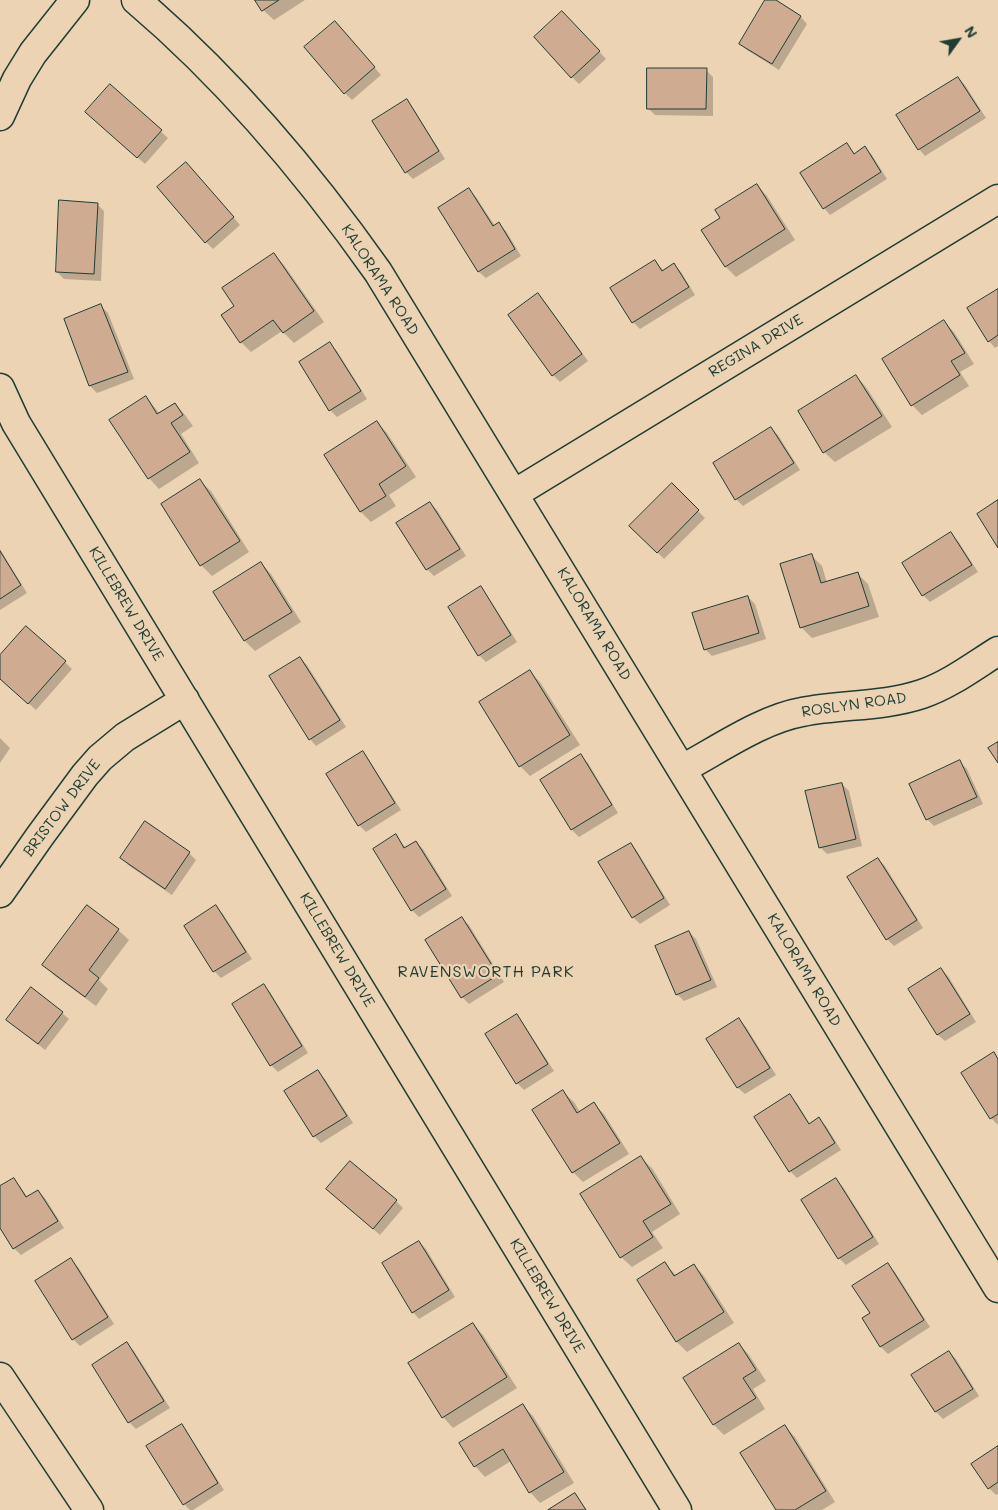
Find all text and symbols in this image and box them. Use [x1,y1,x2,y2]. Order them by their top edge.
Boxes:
north arrow [933,15,983,65]
text: N [960,22,982,41]
street label: KALORAMA ROAD [337,221,423,339]
street label: REGINA DRIVE [706,311,806,381]
street label: KILLEBREW DRIVE [85,544,167,664]
street label: KALORAMA ROAD [553,564,635,684]
street label: ROSLYN ROAD [800,689,908,721]
street label: BRISTOW DRIVE [20,756,104,860]
street label: KILLEBREW DRIVE [296,890,378,1010]
street label: KALORAMA ROAD [763,910,845,1030]
district label: RAVENSWORTH PARK [395,962,577,982]
street label: KILLEBREW DRIVE [506,1236,588,1356]

